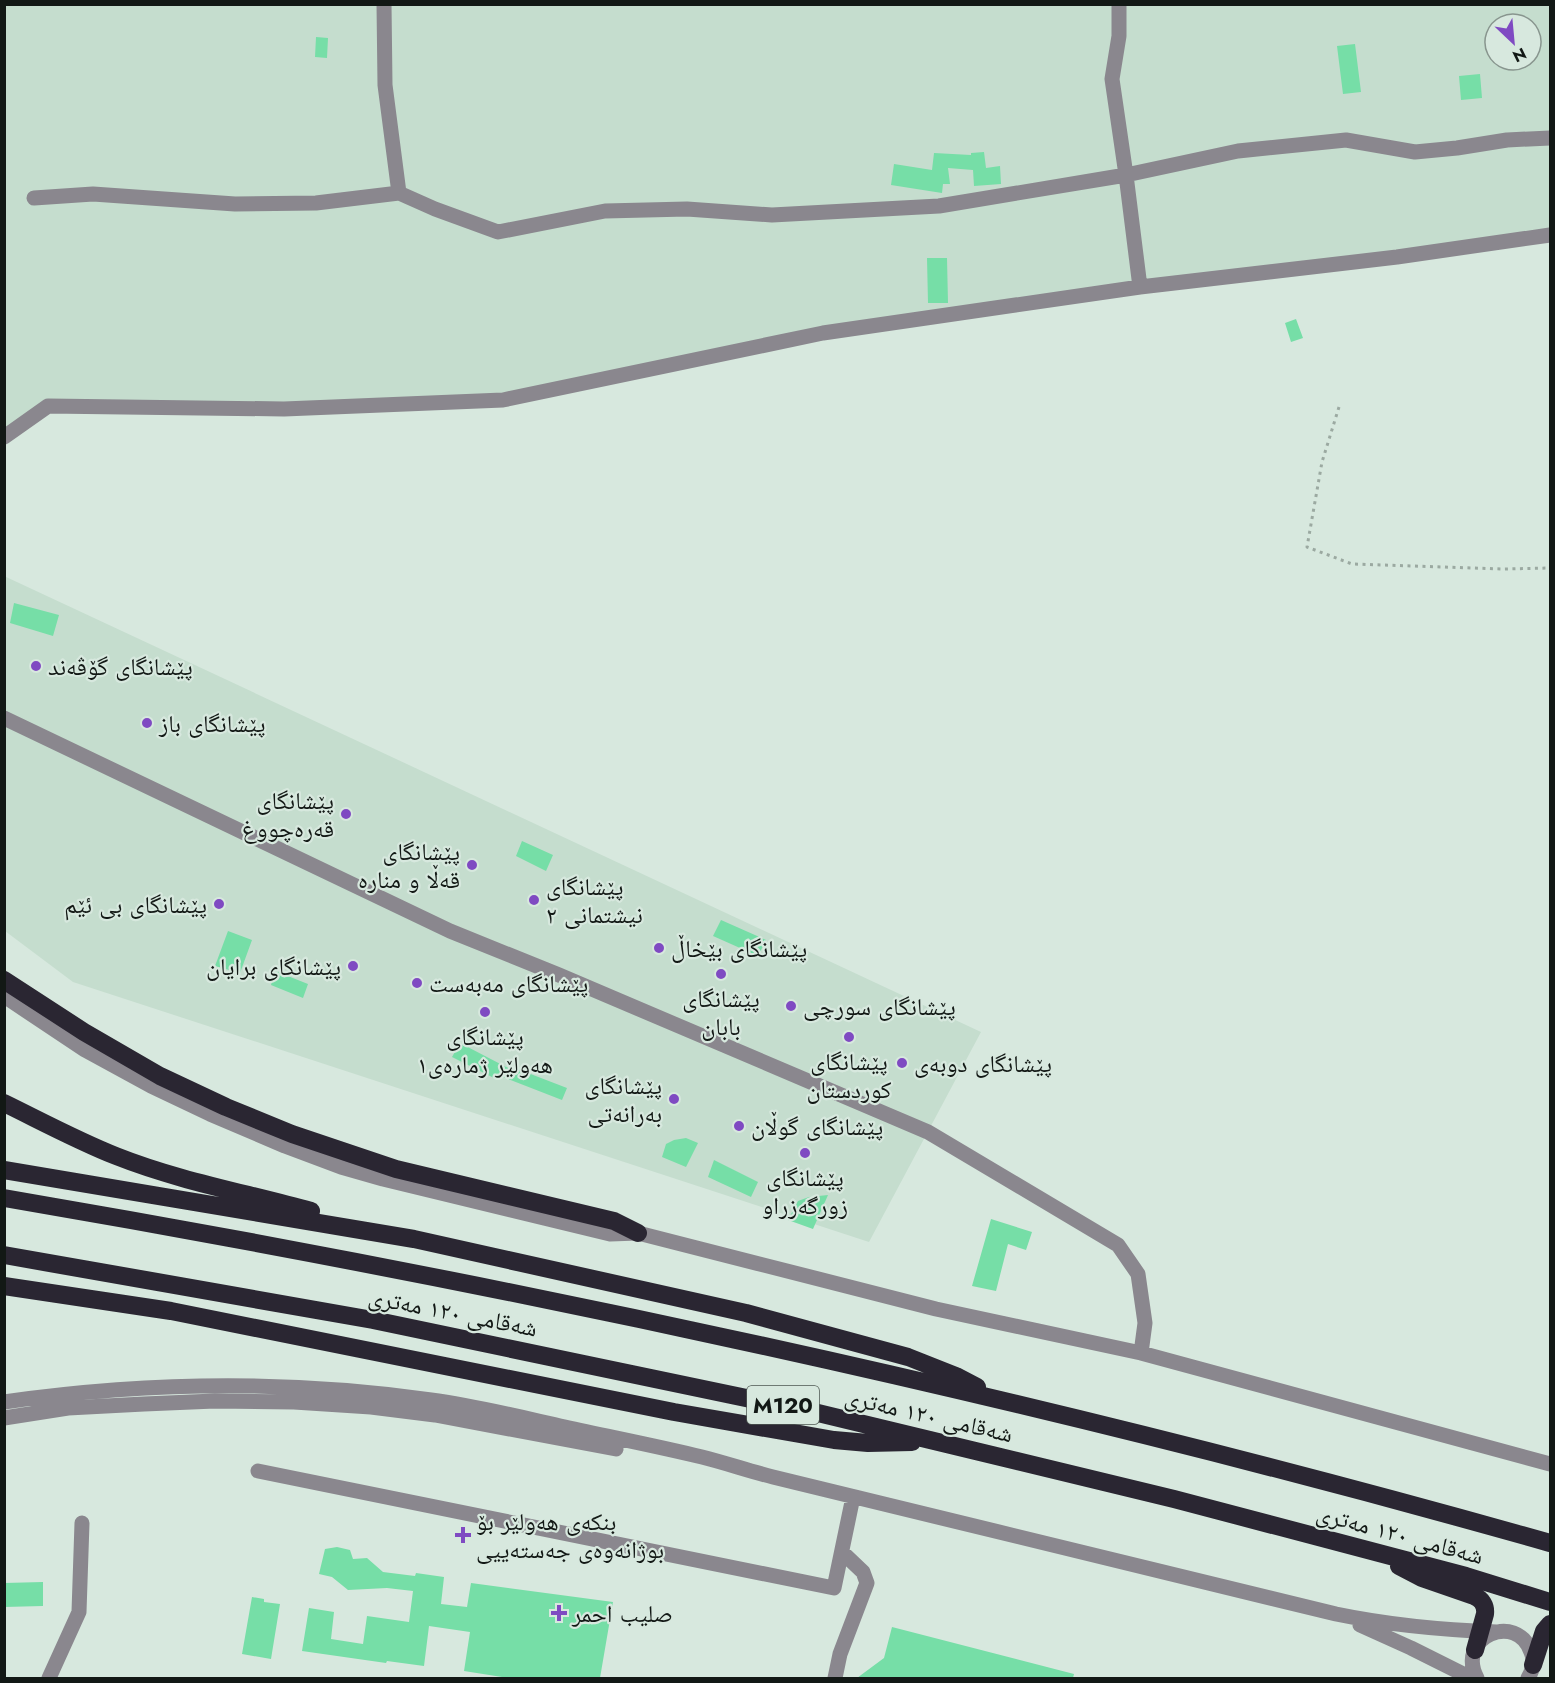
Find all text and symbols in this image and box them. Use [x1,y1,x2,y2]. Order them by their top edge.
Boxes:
north arrow [1483,12,1543,72]
text: N [1509,42,1530,68]
place label: پێشانگای گۆڤەند [48,649,193,684]
marker: پێشانگای گۆڤەند [29,659,43,673]
place label: پێشانگای باز [158,706,266,741]
marker: پێشانگای باز [140,716,154,730]
place label: پێشانگای قەرەچووغ [242,783,334,846]
marker: پێشانگای قەرەچووغ [339,807,353,821]
place label: پێشانگای قەڵا و منارە [358,834,460,897]
marker: پێشانگای قەڵا و منارە [465,858,479,872]
place label: پێشانگای نیشتمانی ٢ [546,869,643,932]
place label: پێشانگای بی ئێم [64,887,207,922]
marker: پێشانگای نیشتمانی ٢ [527,893,541,907]
marker: پێشانگای بی ئێم [212,897,226,911]
place label: پێشانگای بێخاڵ [671,931,807,966]
marker: پێشانگای بێخاڵ [652,941,666,955]
place label: پێشانگای برایان [206,949,341,984]
marker: پێشانگای برایان [346,959,360,973]
place label: پێشانگای مەبەست [429,966,588,1001]
marker: پێشانگای بابان [714,967,728,981]
marker: پێشانگای مەبەست [410,976,424,990]
place label: پێشانگای بابان [682,981,760,1044]
place label: پێشانگای سورچی [803,989,956,1024]
marker: پێشانگای سورچی [784,999,798,1013]
marker: پێشانگای هەولێر ژمارەی١ [478,1005,492,1019]
place label: پێشانگای هەولێر ژمارەی١ [417,1019,553,1082]
marker: پێشانگای کوردستان [842,1030,856,1044]
place label: پێشانگای کوردستان [807,1044,892,1107]
place label: پێشانگای دوبەی [914,1046,1052,1081]
marker: پێشانگای دوبەی [895,1056,909,1070]
place label: پێشانگای بەرانەتی [585,1068,662,1131]
marker: پێشانگای بەرانەتی [667,1092,681,1106]
place label: پێشانگای گوڵان [751,1109,883,1144]
marker: پێشانگای گوڵان [732,1119,746,1133]
marker: پێشانگای زورگەزراو [798,1146,812,1160]
place label: پێشانگای زورگەزراو [762,1160,848,1223]
street label: شەقامی ١٢٠ مەتری [365,1278,541,1346]
street label: شەقامی ١٢٠ مەتری [841,1379,1017,1451]
road number: M120 [747,1386,819,1424]
street label: شەقامی ١٢٠ مەتری [1313,1495,1487,1573]
place label: بنکەی هەولێر بۆ بوژانەوەی جەستەییی [476,1504,664,1567]
marker: بنکەی هەولێر بۆ بوژانەوەی جەستەییی [454,1526,472,1544]
place label: صلیب احمر [571,1596,673,1631]
marker: صلیب احمر [550,1604,568,1622]

